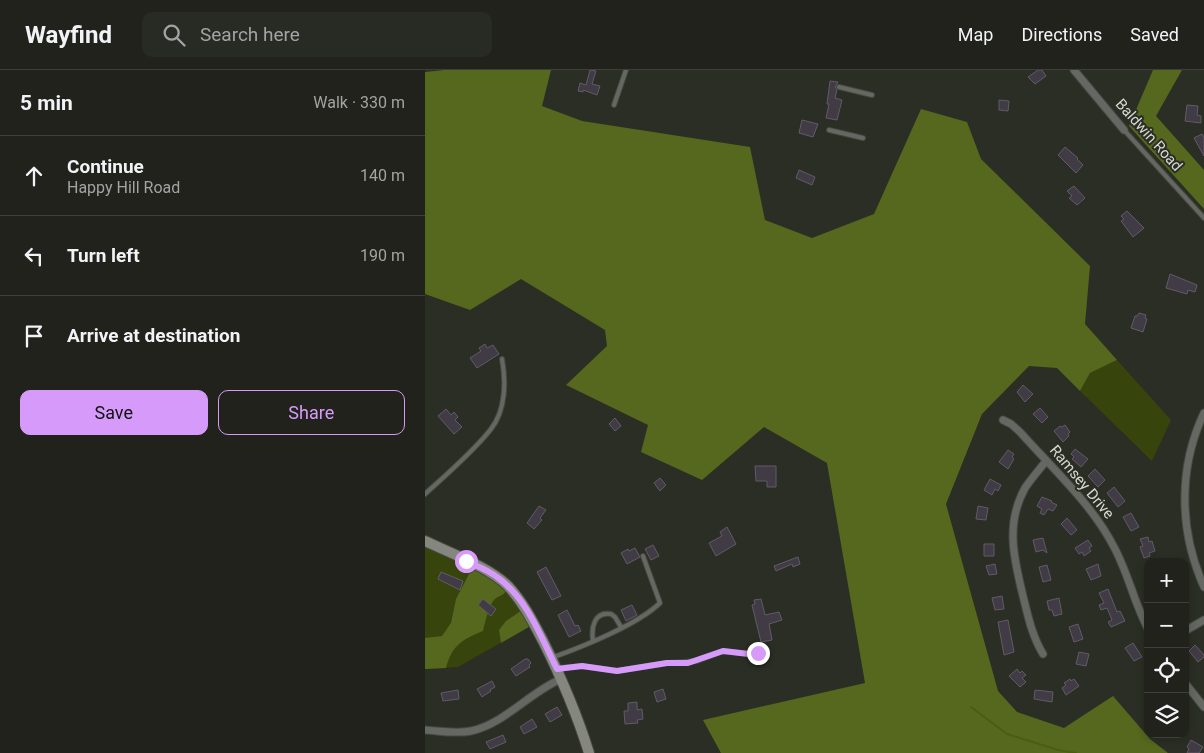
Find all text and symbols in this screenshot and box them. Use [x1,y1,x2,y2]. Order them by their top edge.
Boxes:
search box [142,12,492,57]
text: Wayfind [25,21,112,49]
icon: search [160,21,188,49]
text: Search here [200,23,300,46]
text: Map [958,24,993,45]
text: Directions [1021,24,1102,45]
text: Saved [1130,24,1179,45]
text: 5 min [20,91,73,115]
text: Walk · 330 m [313,93,405,112]
street label: Baldwin Road [1112,95,1186,175]
text: Continue [67,155,144,178]
icon: ahead [20,162,48,190]
text: 140 m [360,166,405,185]
text: Happy Hill Road [67,178,180,197]
icon: left [20,242,48,270]
text: Turn left [67,244,140,267]
text: 190 m [360,246,405,265]
icon: arrive [20,322,48,350]
text: Arrive at destination [67,324,240,347]
button: Save [20,390,208,435]
button: Share [218,390,405,435]
street label: Ramsey Drive [1046,441,1118,523]
route start [455,550,478,573]
map controls [1144,558,1189,738]
button: + [1144,558,1189,603]
button: − [1144,603,1189,648]
route end [747,642,770,665]
button: locate [1144,648,1189,693]
button: layers [1144,693,1189,738]

